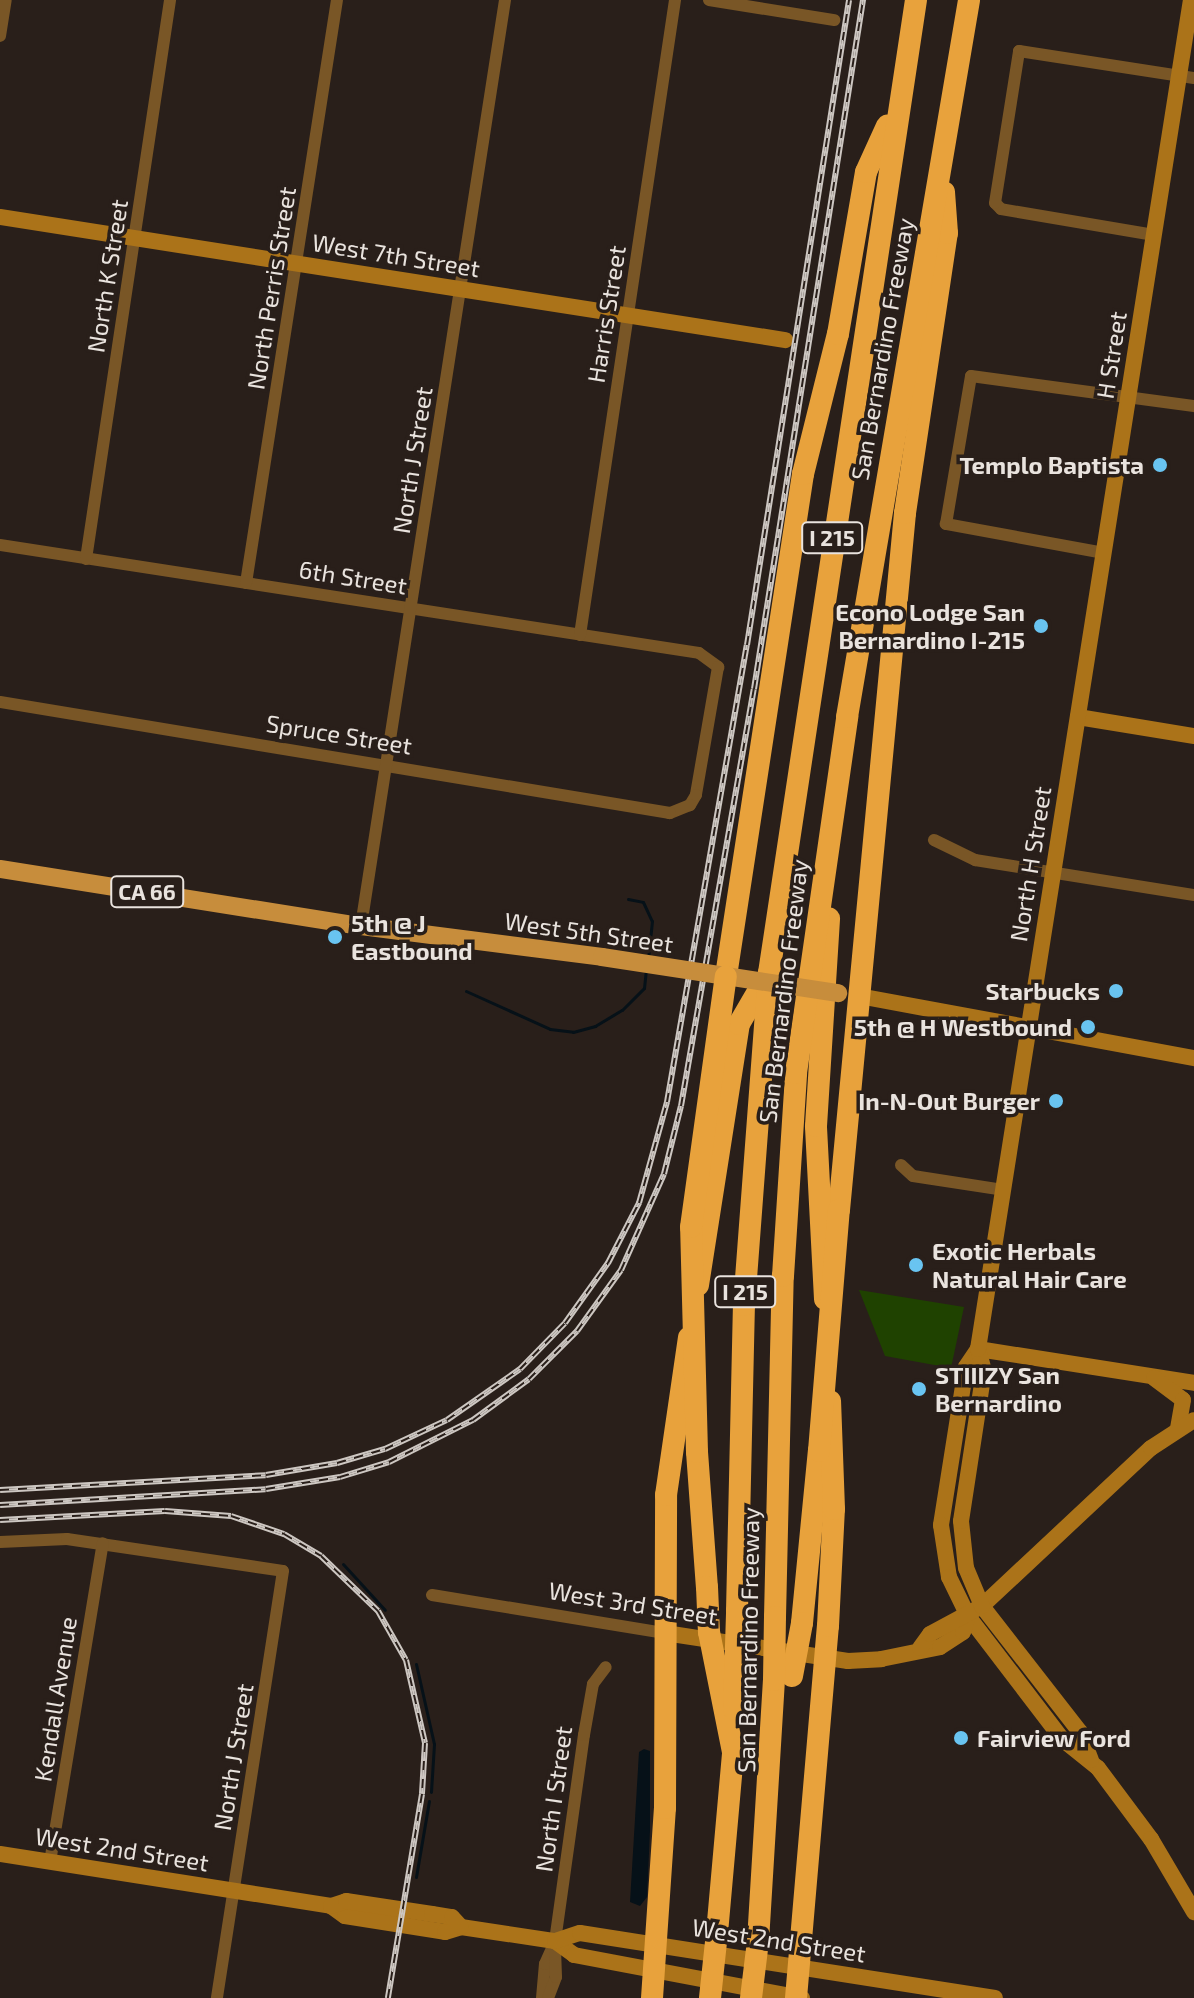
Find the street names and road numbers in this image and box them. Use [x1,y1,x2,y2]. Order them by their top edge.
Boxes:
street label: North Perris Street [241,185,301,391]
street label: North K Street [81,197,133,355]
street label: San Bernardino Freeway [845,216,919,482]
street label: West 7th Street [310,228,482,282]
street label: Harris Street [581,243,631,385]
street label: H Street [1090,309,1132,401]
street label: North J Street [386,384,438,536]
road number: I 215 [800,520,864,556]
street label: 6th Street [297,554,409,600]
street label: Spruce Street [264,708,414,760]
street label: North H Street [1004,784,1056,944]
street label: San Bernardino Freeway [753,857,813,1125]
road number: CA 66 [109,874,185,910]
street label: West 5th Street [503,906,675,958]
road number: I 215 [713,1274,777,1310]
street label: San Bernardino Freeway [731,1507,765,1773]
street label: West 3rd Street [547,1575,719,1631]
street label: Kendall Avenue [28,1614,82,1784]
street label: North J Street [207,1681,259,1833]
street label: North I Street [529,1724,577,1874]
street label: West 2nd Street [33,1821,211,1877]
street label: West 2nd Street [690,1912,868,1968]

